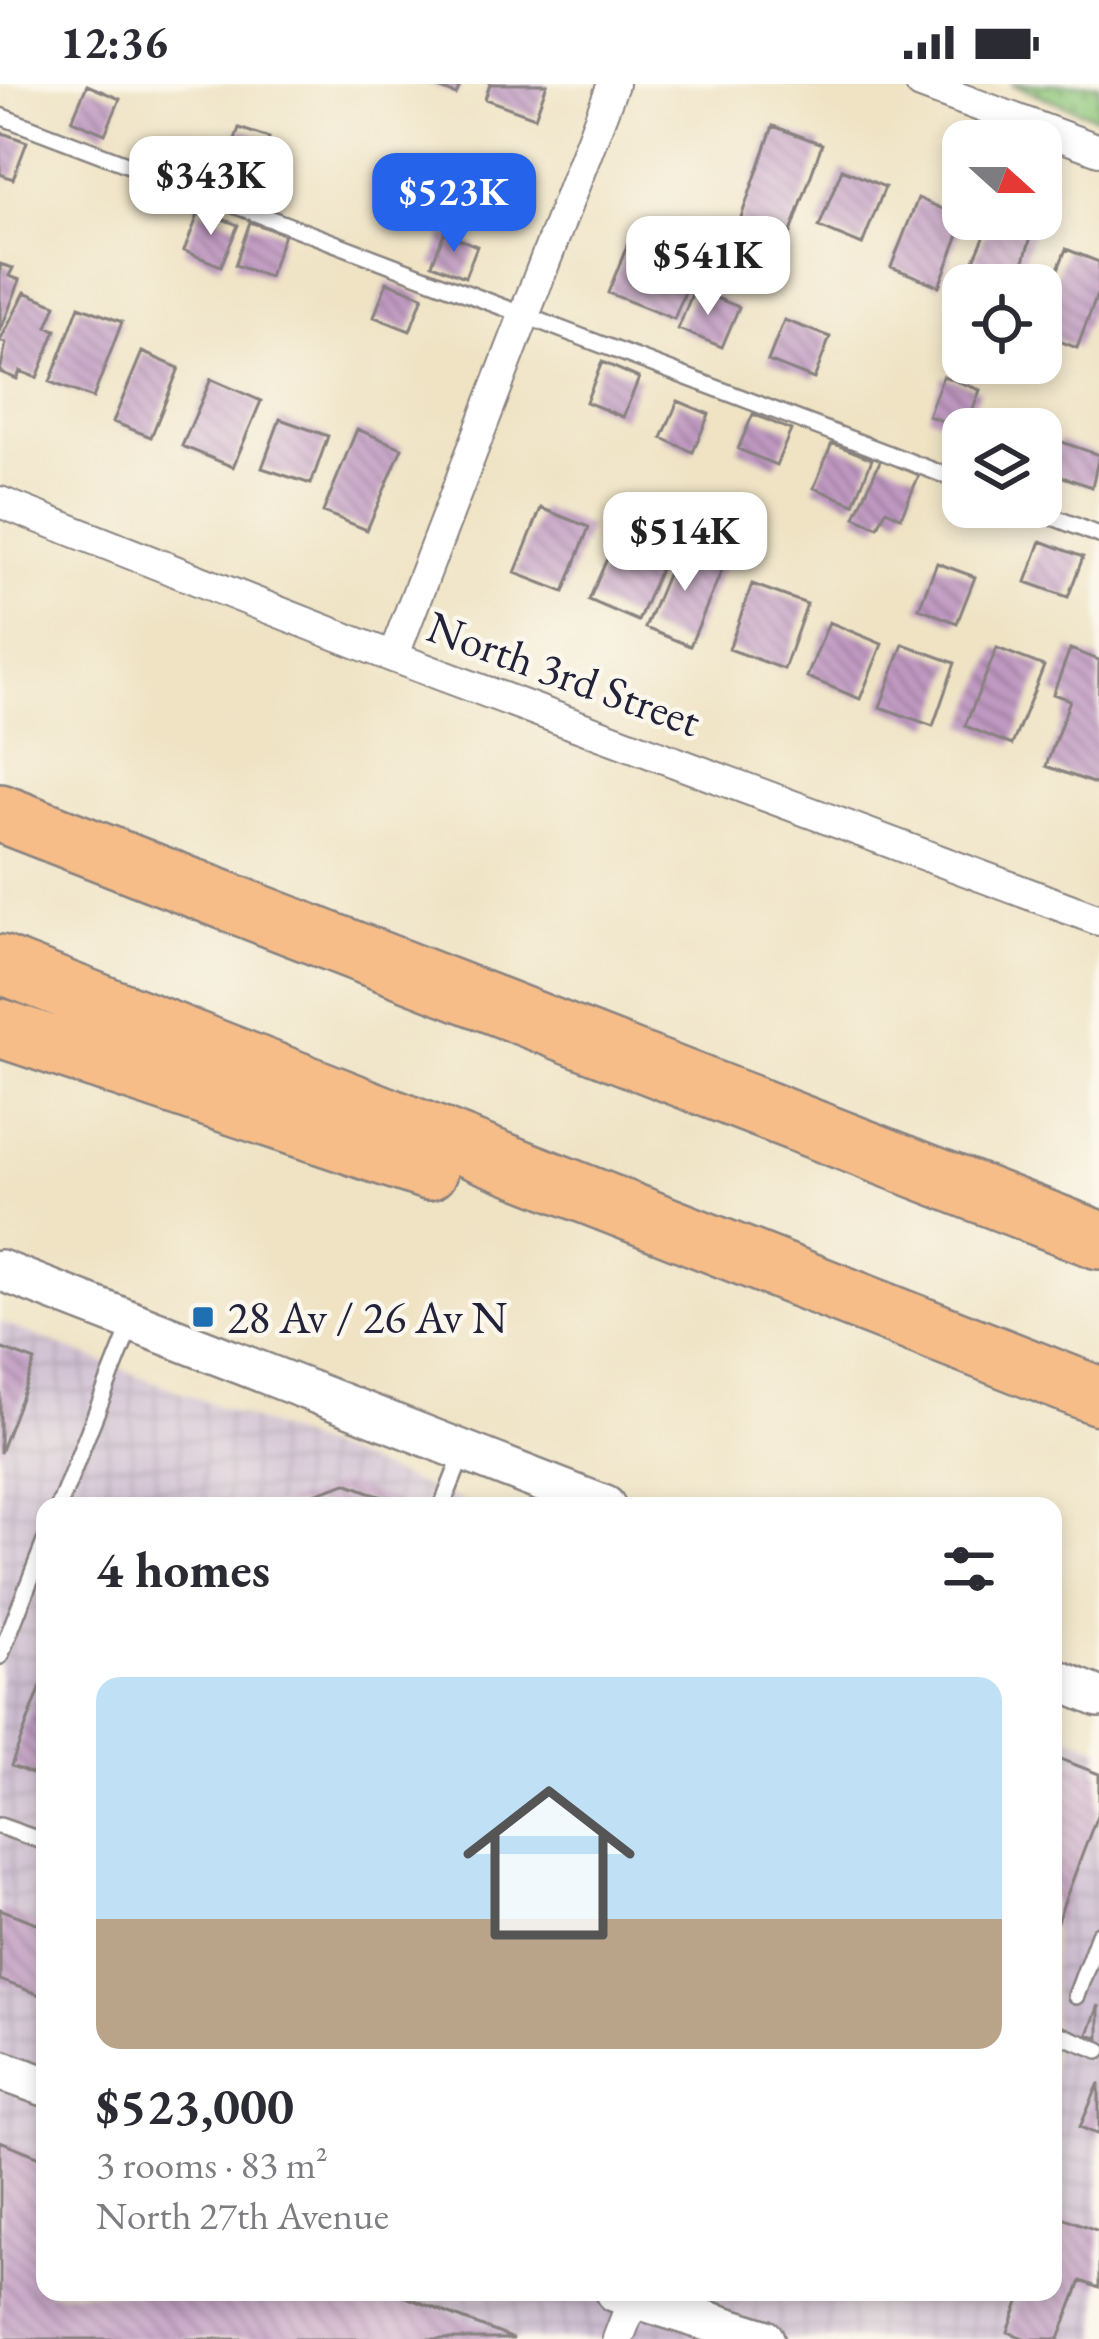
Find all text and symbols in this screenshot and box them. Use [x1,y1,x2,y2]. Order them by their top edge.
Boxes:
text: 12:36 [60,13,168,71]
north arrow [942,120,1062,240]
map controls [942,120,1062,528]
pin: $343K [127,136,295,238]
text: $343K [156,149,266,200]
pin: $523K [370,153,538,255]
text: $523K [399,166,509,217]
pin: $541K [624,216,792,318]
text: $541K [653,229,763,280]
button: locate [942,264,1062,384]
button: layers [942,408,1062,528]
pin: $514K [601,492,769,594]
text: $514K [630,505,740,556]
street label: North 3rd Street [419,597,709,749]
place label: 28 Av / 26 Av N [227,1288,508,1346]
marker: 28 Av / 26 Av N [190,1304,216,1330]
text: 4 homes [96,1536,270,1602]
icon: filters [936,1536,1002,1602]
icon: home [441,1755,657,1971]
text: $523,000 [96,2073,294,2139]
text: 3 rooms · 83 m² [96,2139,328,2190]
text: North 27th Avenue [96,2190,389,2241]

